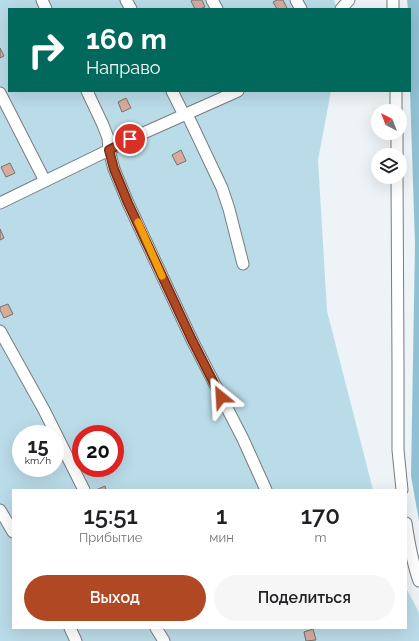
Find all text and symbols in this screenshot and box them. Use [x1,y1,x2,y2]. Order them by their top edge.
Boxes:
text: 160 m [86,23,167,56]
icon: right [20,24,72,76]
text: Направо [86,57,160,78]
north arrow [371,104,407,140]
map controls [371,104,407,184]
pin [113,122,147,156]
icon: arrive [119,128,141,150]
button: layers [371,148,407,184]
position arrow [200,376,242,418]
speed limit sign: 20 [72,425,124,477]
text: 15 [28,434,48,458]
text: km/h [25,455,51,466]
text: 15:51 [83,501,138,530]
text: 1 [216,501,227,530]
text: 170 [301,501,340,530]
text: Прибытие [79,530,142,545]
text: мин [209,530,234,545]
text: m [314,530,326,545]
button: Выход [24,575,206,621]
button: Поделиться [214,575,395,621]

